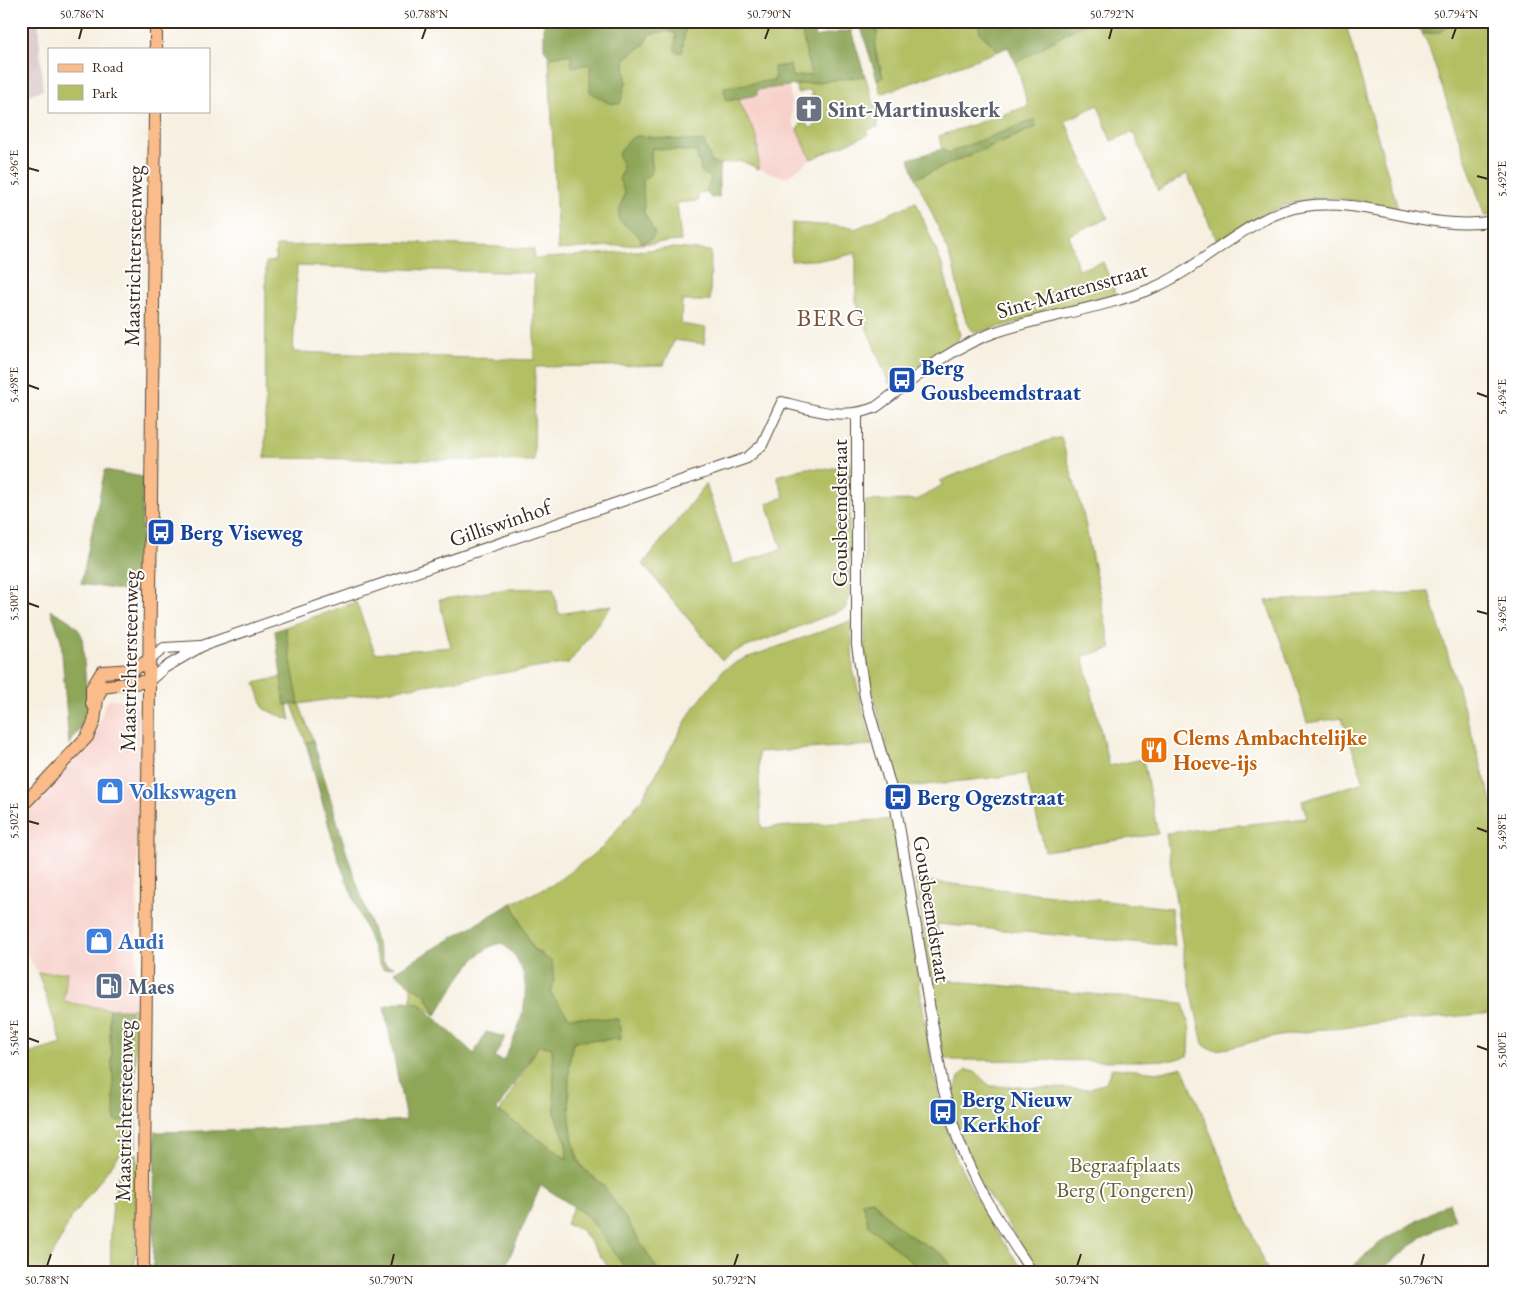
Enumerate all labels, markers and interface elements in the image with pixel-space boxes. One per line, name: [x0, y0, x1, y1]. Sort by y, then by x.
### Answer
text: 50.786°N: [60, 6, 105, 22]
text: 50.788°N: [404, 6, 449, 22]
text: 50.790°N: [747, 6, 792, 22]
text: 50.792°N: [1090, 6, 1135, 22]
text: 50.794°N: [1434, 6, 1479, 22]
legend: [48, 48, 210, 112]
text: Road: [92, 57, 124, 76]
text: Park: [92, 83, 119, 102]
church icon: Sint-Martinuskerk: [794, 94, 824, 124]
place label: Sint-Martinuskerk: [828, 95, 1001, 124]
text: 5.496°E: [6, 150, 22, 186]
text: 5.492°E: [1494, 161, 1510, 197]
street label: Maastrichtersteenweg: [117, 165, 149, 347]
street label: Sint-Martensstraat: [993, 255, 1151, 325]
district label: BERG: [797, 301, 865, 333]
place label: Berg Gousbeemdstraat: [921, 353, 1082, 407]
bus stop icon: Berg Gousbeemdstraat: [887, 365, 917, 395]
text: 5.498°E: [6, 367, 22, 403]
text: 5.494°E: [1494, 379, 1510, 415]
street label: Gousbeemdstraat: [825, 439, 854, 587]
street label: Gilliswinhof: [445, 491, 558, 554]
bus stop icon: Berg Viseweg: [146, 517, 176, 547]
place label: Berg Viseweg: [180, 518, 304, 547]
street label: Maastrichtersteenweg: [113, 570, 145, 752]
text: 5.500°E: [6, 585, 22, 621]
text: 5.496°E: [1494, 596, 1510, 632]
place label: Clems Ambachtelijke Hoeve-ijs: [1173, 723, 1367, 777]
restaurant icon: Clems Ambachtelijke Hoeve-ijs: [1139, 735, 1169, 765]
shop icon: Volkswagen: [95, 776, 125, 806]
place label: Volkswagen: [129, 777, 238, 806]
bus stop icon: Berg Ogezstraat: [883, 782, 913, 812]
place label: Berg Ogezstraat: [917, 783, 1065, 812]
text: 5.502°E: [6, 803, 22, 839]
text: 5.498°E: [1494, 814, 1510, 850]
street label: Gousbeemdstraat: [906, 834, 958, 984]
shop icon: Audi: [84, 926, 114, 956]
place label: Audi: [117, 927, 165, 956]
fuel station icon: Maes: [94, 971, 124, 1001]
place label: Maes: [128, 972, 175, 1001]
text: 5.504°E: [6, 1020, 22, 1056]
street label: Maastrichtersteenweg: [108, 1020, 140, 1202]
text: 5.500°E: [1494, 1032, 1510, 1068]
place label: Berg Nieuw Kerkhof: [962, 1085, 1072, 1139]
bus stop icon: Berg Nieuw Kerkhof: [928, 1097, 958, 1127]
park label: Begraafplaats Berg (Tongeren): [1056, 1150, 1194, 1204]
text: 50.788°N: [25, 1272, 70, 1288]
text: 50.790°N: [369, 1272, 414, 1288]
text: 50.792°N: [712, 1272, 757, 1288]
text: 50.794°N: [1055, 1272, 1100, 1288]
text: 50.796°N: [1399, 1272, 1444, 1288]

